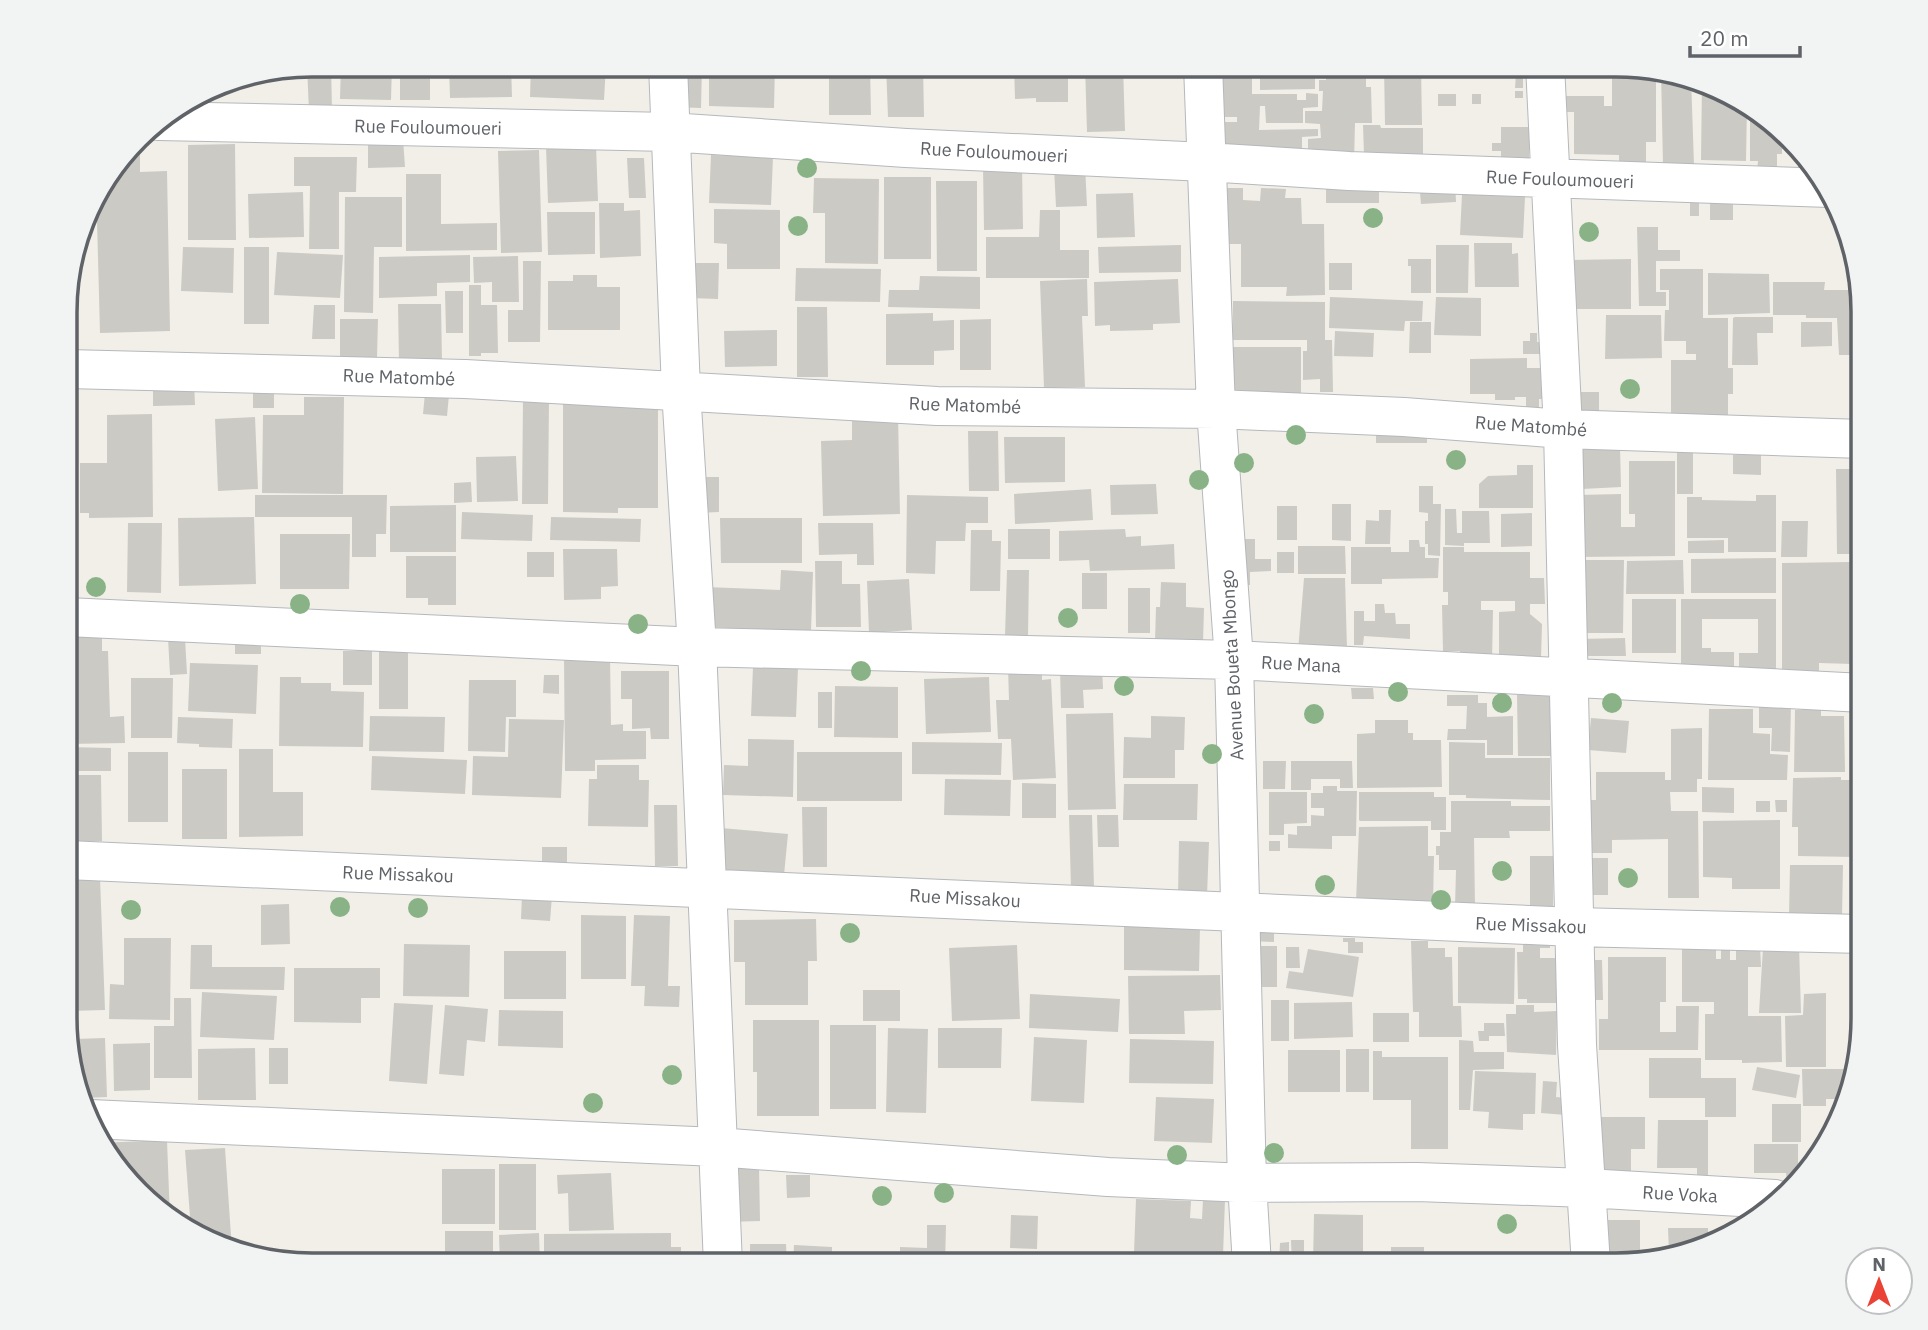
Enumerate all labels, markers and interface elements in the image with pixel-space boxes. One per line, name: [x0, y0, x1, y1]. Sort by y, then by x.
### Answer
scale bar: [1690, 14, 1800, 58]
text: 20 m: [1700, 24, 1749, 52]
street label: Rue Fouloumoueri: [354, 114, 502, 140]
street label: Rue Fouloumoueri: [919, 137, 1069, 167]
street label: Rue Fouloumoueri: [1486, 165, 1634, 193]
street label: Rue Matombé: [342, 364, 456, 390]
street label: Rue Matombé: [908, 392, 1022, 418]
street label: Rue Matombé: [1474, 411, 1588, 441]
street label: Avenue Boueta Mbongo: [1216, 569, 1248, 761]
street label: Rue Mana: [1260, 650, 1342, 678]
street label: Rue Missakou: [342, 861, 454, 887]
street label: Rue Missakou: [909, 884, 1021, 912]
street label: Rue Missakou: [1475, 912, 1587, 938]
street label: Rue Voka: [1642, 1181, 1719, 1207]
north arrow: [1844, 1246, 1914, 1316]
text: N: [1872, 1252, 1886, 1276]

